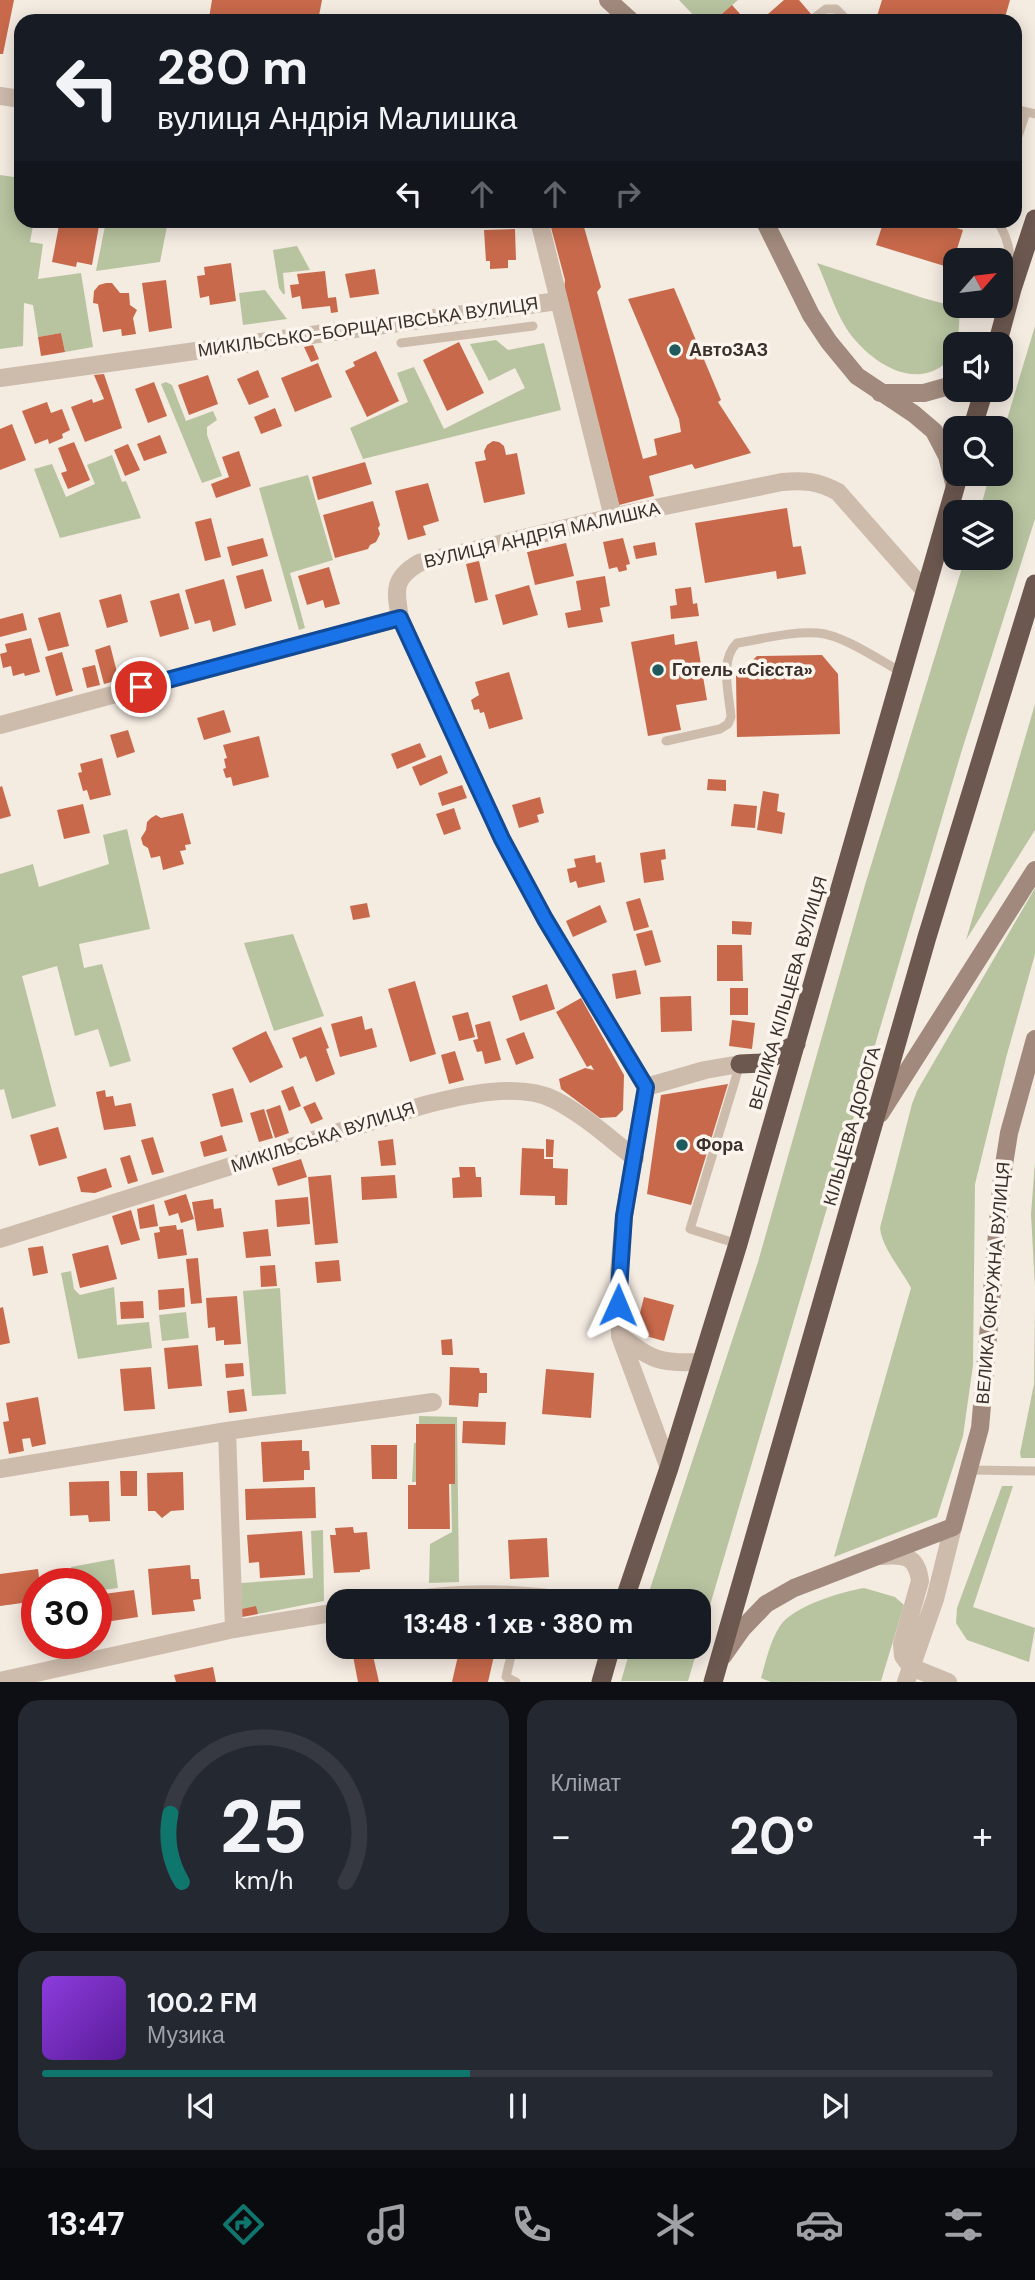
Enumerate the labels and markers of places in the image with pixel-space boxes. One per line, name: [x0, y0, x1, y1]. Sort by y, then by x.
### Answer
place label: АвтоЗАЗ: [689, 338, 768, 362]
marker: АвтоЗАЗ: [667, 342, 683, 358]
pin: [111, 657, 171, 717]
place label: Готель «Сієста»: [672, 658, 813, 682]
marker: Готель «Сієста»: [650, 662, 666, 678]
place label: Фора: [696, 1133, 744, 1157]
marker: Фора: [674, 1137, 690, 1153]

